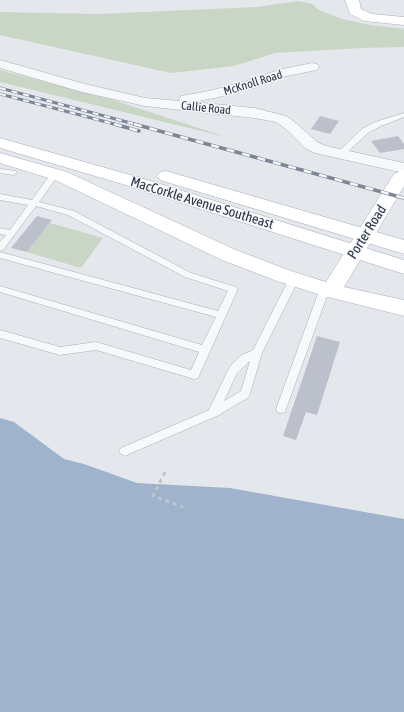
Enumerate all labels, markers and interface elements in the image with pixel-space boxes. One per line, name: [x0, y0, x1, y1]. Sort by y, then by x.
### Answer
street label: McKnoll Road: [222, 67, 284, 99]
street label: Callie Road: [180, 98, 232, 118]
street label: MacCorkle Avenue Southeast: [128, 173, 276, 233]
street label: Porter Road: [344, 202, 390, 262]

